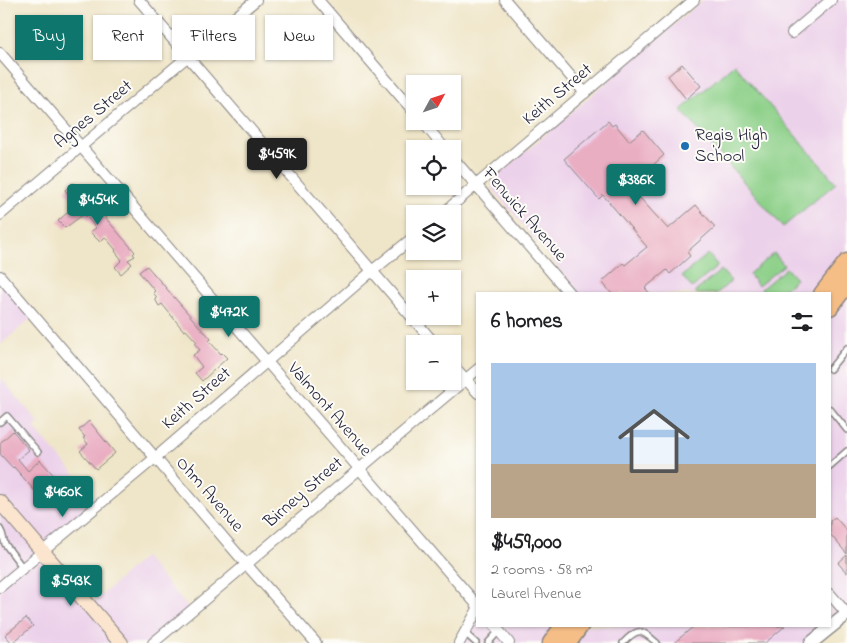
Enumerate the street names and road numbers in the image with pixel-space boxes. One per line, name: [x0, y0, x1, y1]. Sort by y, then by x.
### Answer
street label: Keith Street: [517, 58, 599, 132]
street label: Agnes Street: [49, 74, 139, 156]
street label: Fenwick Avenue: [475, 161, 573, 269]
street label: Valmont Avenue: [280, 356, 378, 464]
street label: Keith Street: [157, 361, 237, 437]
street label: Birney Street: [258, 451, 349, 536]
street label: Ohm Avenue: [169, 452, 250, 539]

